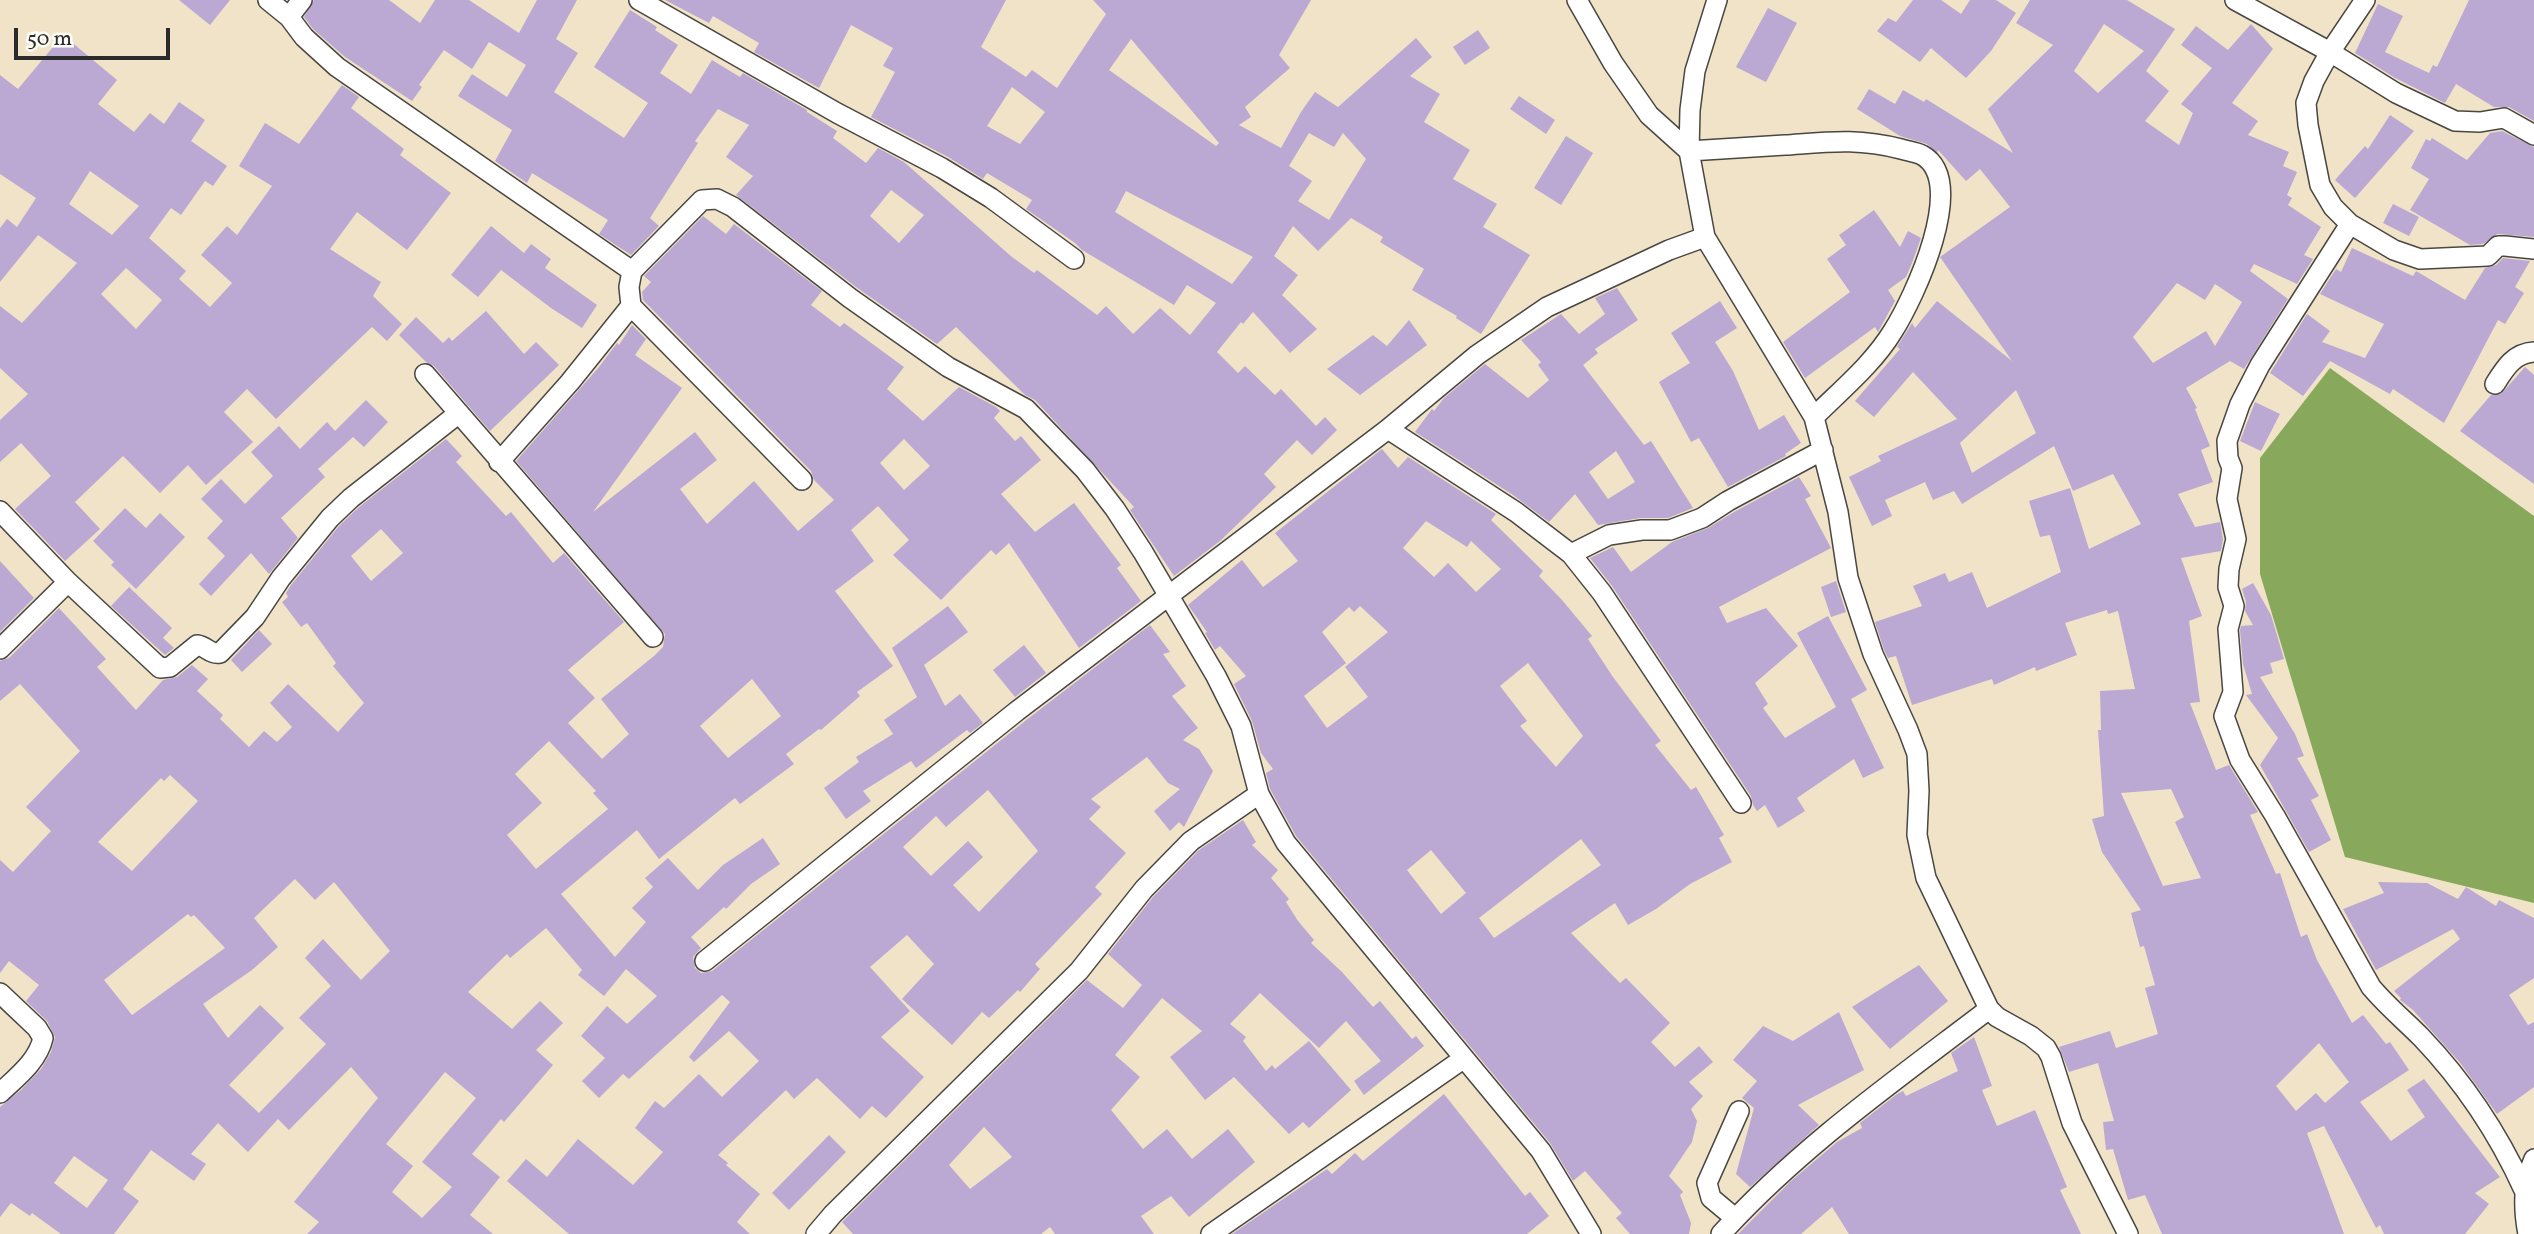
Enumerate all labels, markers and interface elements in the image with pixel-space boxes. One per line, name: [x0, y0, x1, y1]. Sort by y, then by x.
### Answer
scale bar: [18, 14, 173, 58]
text: 50 m: [27, 25, 72, 54]

